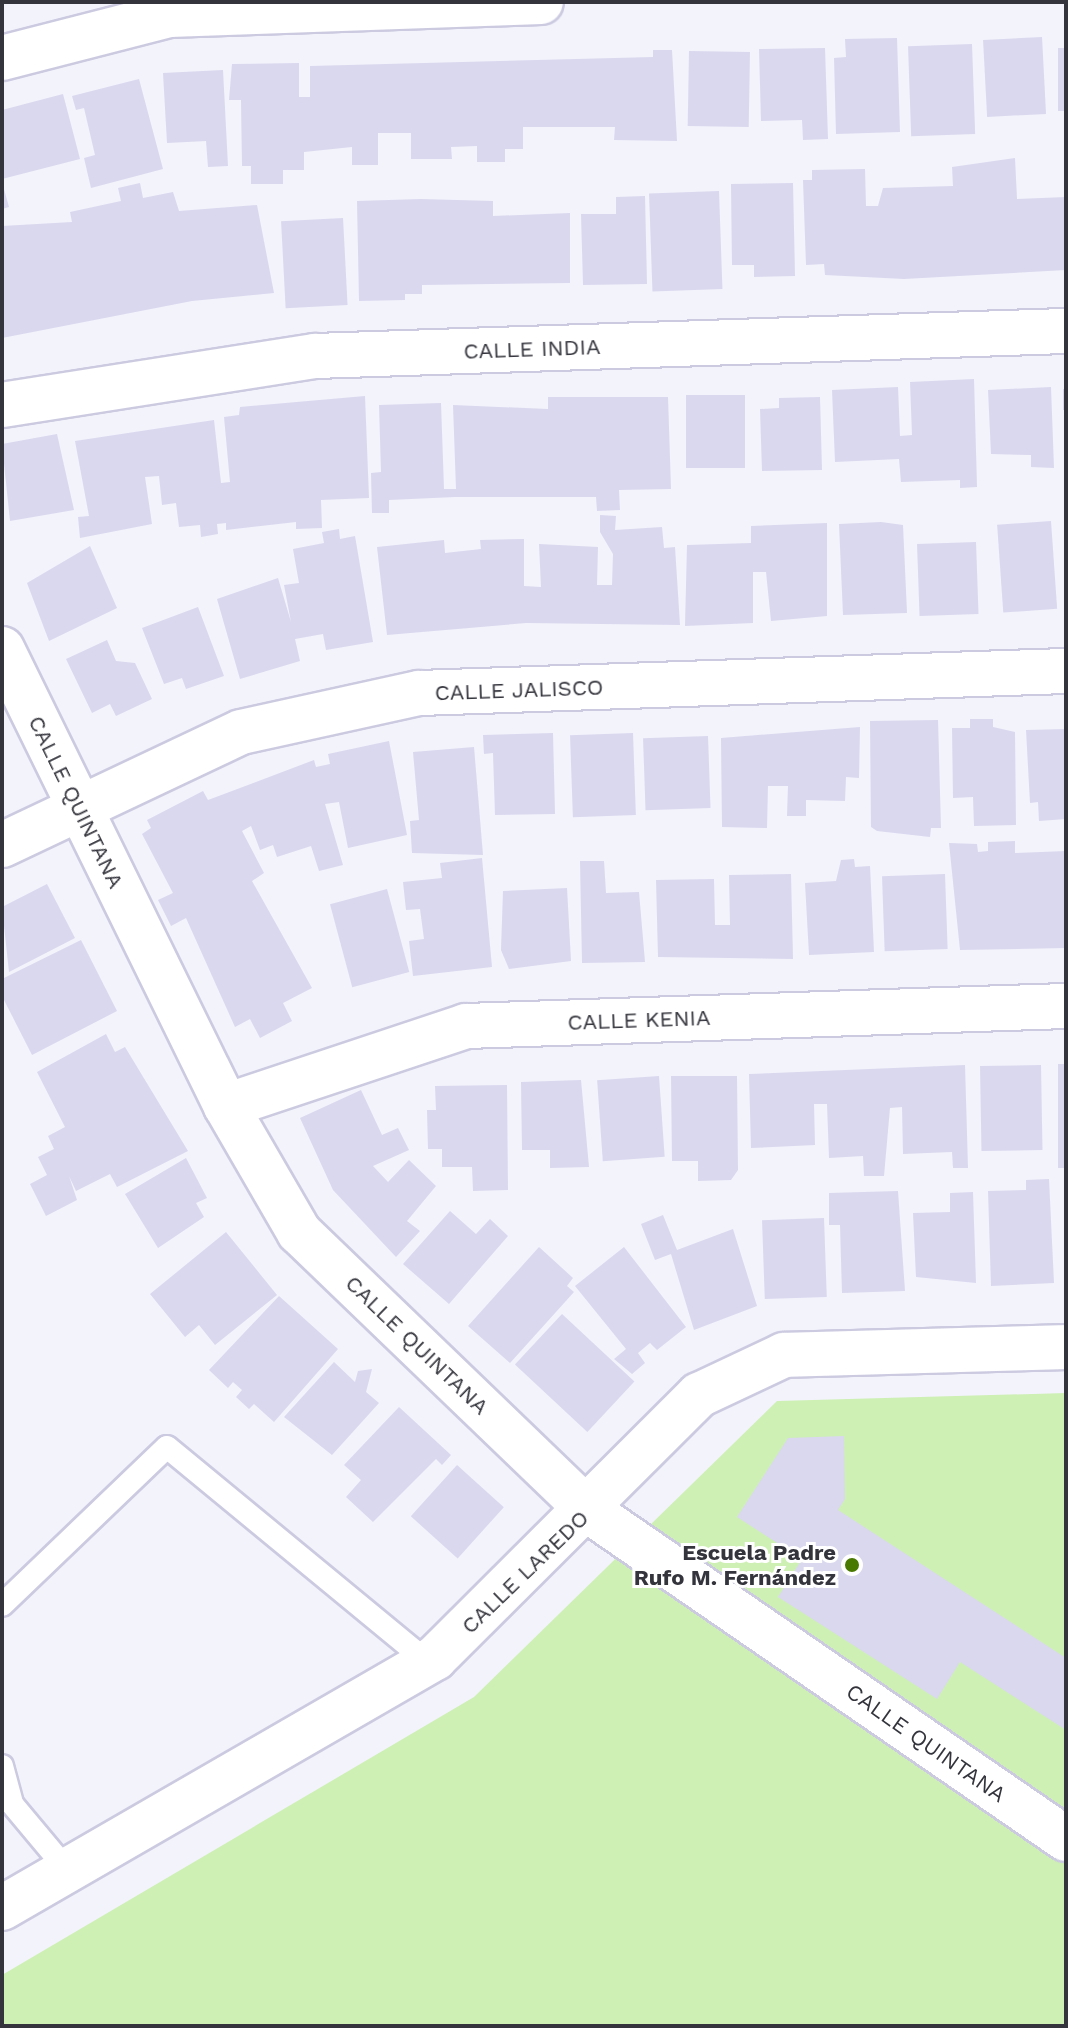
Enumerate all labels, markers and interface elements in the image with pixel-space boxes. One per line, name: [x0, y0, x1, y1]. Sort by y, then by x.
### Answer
street label: CALLE INDIA: [463, 333, 601, 365]
street label: CALLE JALISCO: [434, 674, 604, 706]
street label: CALLE QUINTANA: [23, 711, 129, 893]
street label: CALLE KENIA: [567, 1004, 711, 1036]
street label: CALLE QUINTANA: [340, 1270, 494, 1420]
street label: CALLE LAREDO: [456, 1505, 594, 1639]
place label: Escuela Padre Rufo M. Fernández: [634, 1539, 836, 1590]
marker: Escuela Padre Rufo M. Fernández: [843, 1556, 861, 1574]
street label: CALLE QUINTANA: [841, 1678, 1011, 1808]

